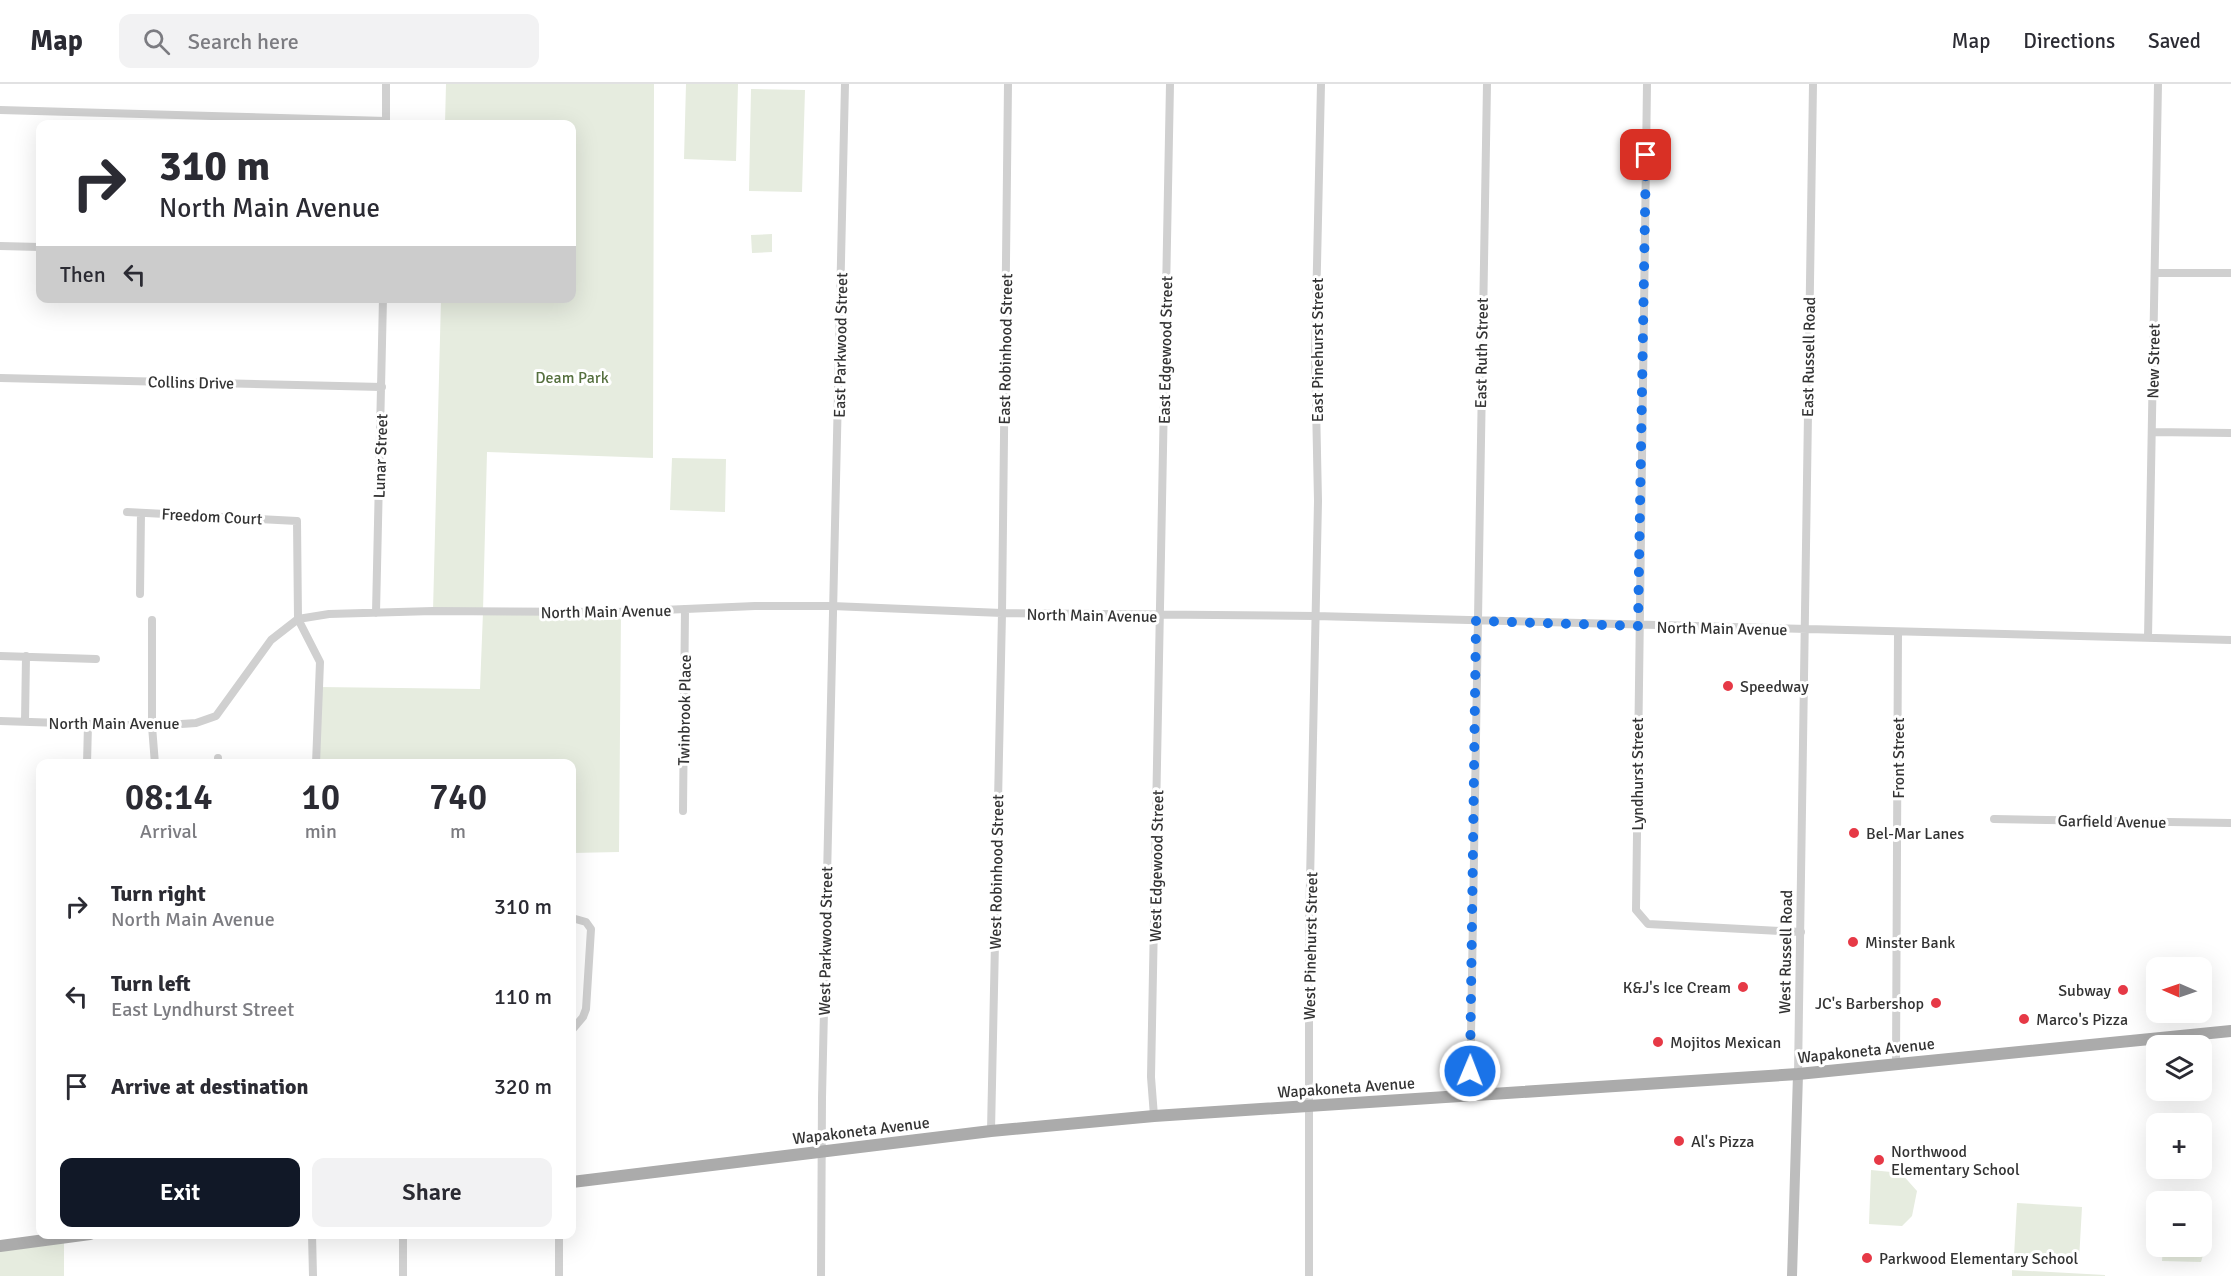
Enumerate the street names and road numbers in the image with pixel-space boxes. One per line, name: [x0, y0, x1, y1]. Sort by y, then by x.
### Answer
street label: East Parkwood Street: [830, 272, 852, 418]
street label: East Robinhood Street: [995, 273, 1017, 425]
street label: East Edgewood Street: [1155, 275, 1177, 424]
street label: East Pinehurst Street: [1308, 277, 1328, 422]
street label: East Ruth Street: [1471, 297, 1493, 409]
street label: East Russell Road: [1798, 297, 1820, 417]
street label: New Street: [2143, 323, 2165, 399]
street label: Collins Drive: [148, 372, 234, 394]
street label: Lunar Street: [370, 413, 392, 499]
street label: Freedom Court: [161, 504, 263, 530]
street label: North Main Avenue: [540, 601, 672, 623]
street label: North Main Avenue: [1026, 605, 1158, 627]
street label: North Main Avenue: [1656, 618, 1788, 640]
street label: Twinbrook Place: [674, 654, 696, 766]
street label: North Main Avenue: [49, 714, 179, 734]
street label: Lyndhurst Street: [1628, 717, 1648, 831]
street label: Front Street: [1889, 717, 1909, 799]
street label: West Edgewood Street: [1146, 789, 1168, 942]
street label: West Robinhood Street: [986, 794, 1008, 950]
street label: Garfield Avenue: [2057, 811, 2167, 833]
street label: West Parkwood Street: [815, 866, 837, 1016]
street label: West Pinehurst Street: [1300, 871, 1322, 1020]
street label: West Russell Road: [1775, 890, 1797, 1014]
street label: Wapakoneta Avenue: [1797, 1034, 1936, 1068]
street label: Wapakoneta Avenue: [1277, 1073, 1415, 1103]
street label: Wapakoneta Avenue: [792, 1113, 931, 1149]

